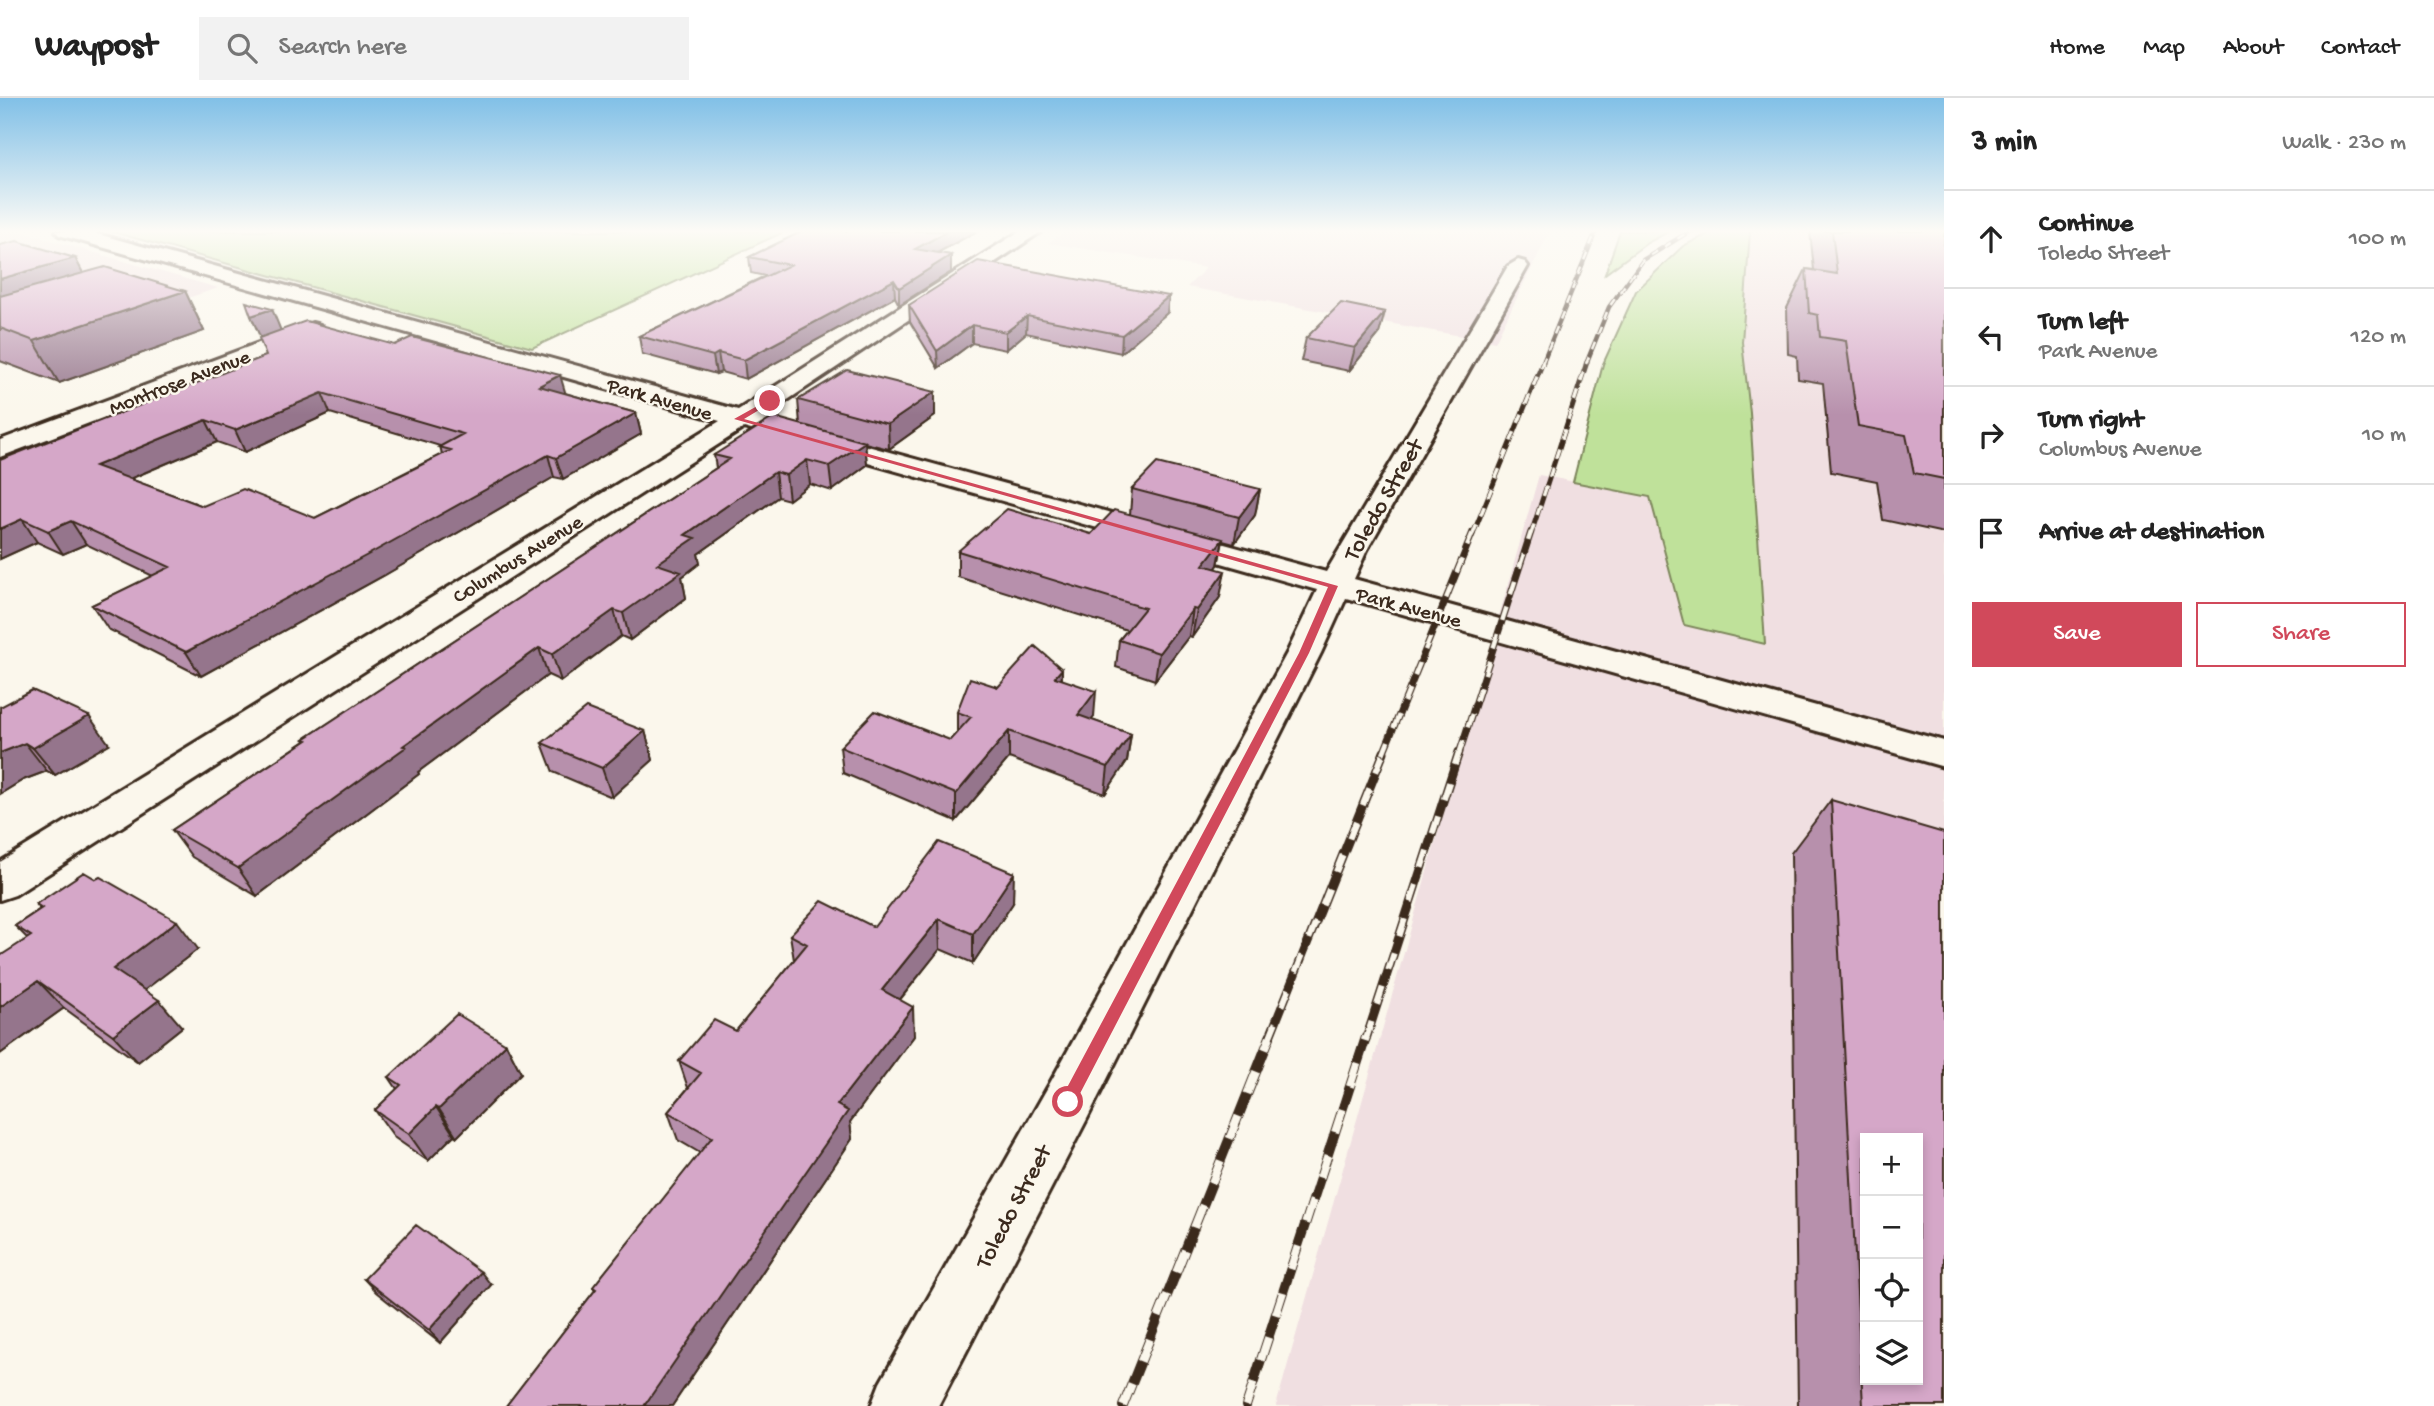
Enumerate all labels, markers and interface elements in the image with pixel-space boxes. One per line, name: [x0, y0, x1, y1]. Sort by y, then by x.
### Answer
search box: [199, 17, 689, 80]
text: Waypost: [35, 29, 157, 67]
icon: search: [223, 29, 261, 67]
text: Search here: [279, 33, 407, 64]
text: Home: [2049, 34, 2105, 63]
text: Map: [2143, 34, 2185, 63]
text: About: [2223, 34, 2283, 63]
text: Contact: [2321, 34, 2399, 63]
text: 3 min: [1972, 126, 2037, 161]
text: Walk · 230 m: [2282, 130, 2406, 157]
text: Continue: [2039, 210, 2133, 241]
icon: ahead: [1972, 220, 2010, 258]
text: 100 m: [2349, 226, 2406, 253]
text: Toledo Street: [2039, 241, 2169, 268]
text: Turn left: [2039, 308, 2127, 339]
icon: left: [1972, 318, 2010, 356]
text: 120 m: [2351, 324, 2406, 351]
text: Park Avenue: [2039, 339, 2157, 366]
street label: Montrose Avenue: [106, 345, 255, 423]
street label: Park Avenue: [603, 374, 716, 429]
route end: [754, 385, 785, 416]
text: Turn right: [2039, 406, 2143, 437]
icon: right: [1972, 416, 2010, 454]
text: 10 m: [2362, 422, 2406, 449]
street label: Toledo Street: [1338, 433, 1433, 568]
text: Columbus Avenue: [2039, 437, 2202, 464]
street label: Columbus Avenue: [449, 510, 589, 611]
icon: arrive: [1972, 514, 2010, 552]
text: Arrive at destination: [2039, 518, 2264, 549]
street label: Park Avenue: [1352, 583, 1465, 636]
button: Save: [1972, 602, 2182, 667]
button: Share: [2196, 602, 2406, 667]
route start: [1052, 1086, 1083, 1117]
map controls: [1860, 1133, 1923, 1385]
button: +: [1860, 1133, 1923, 1196]
street label: Toledo Street: [970, 1139, 1061, 1276]
button: −: [1860, 1196, 1923, 1259]
button: locate: [1860, 1259, 1923, 1322]
button: layers: [1860, 1322, 1923, 1385]

